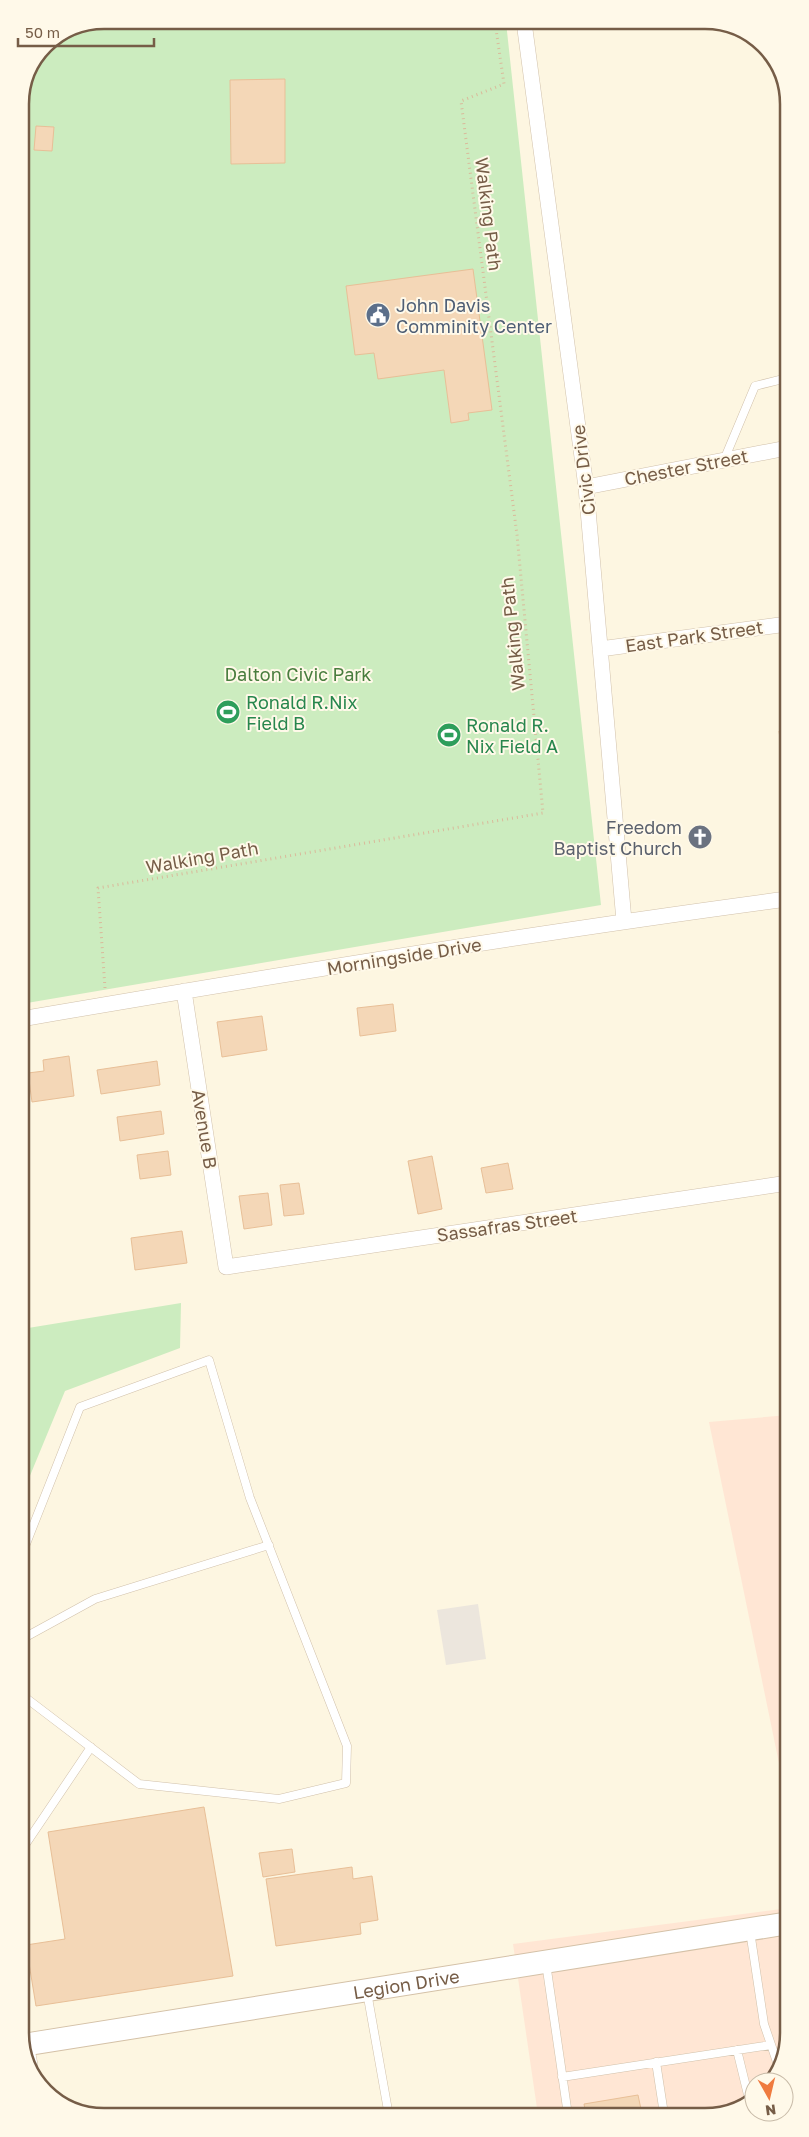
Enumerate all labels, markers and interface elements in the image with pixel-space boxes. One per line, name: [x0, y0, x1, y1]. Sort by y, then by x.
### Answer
scale bar: [18, 15, 154, 47]
text: 50 m: [25, 23, 60, 41]
street label: Walking Path: [471, 156, 507, 272]
place label: John Davis Comminity Center: [396, 294, 552, 337]
public building icon: John Davis Comminity Center: [365, 302, 391, 328]
street label: Civic Drive: [567, 424, 599, 516]
street label: Chester Street: [622, 444, 750, 490]
street label: Walking Path: [495, 576, 529, 692]
street label: East Park Street: [624, 615, 764, 657]
park label: Dalton Civic Park: [225, 663, 372, 685]
place label: Ronald R.Nix Field B: [246, 691, 357, 734]
sports icon: Ronald R.Nix Field B: [215, 699, 241, 725]
place label: Ronald R. Nix Field A: [466, 714, 558, 757]
sports icon: Ronald R. Nix Field A: [436, 722, 462, 748]
place label: Freedom Baptist Church: [554, 816, 682, 859]
church icon: Freedom Baptist Church: [687, 824, 713, 850]
street label: Walking Path: [144, 836, 260, 878]
street label: Morningside Drive: [325, 933, 483, 979]
street label: Avenue B: [188, 1088, 222, 1170]
street label: Sassafras Street: [435, 1204, 579, 1246]
street label: Legion Drive: [351, 1965, 461, 2003]
north arrow: [744, 2072, 794, 2122]
text: N: [764, 2101, 777, 2120]

